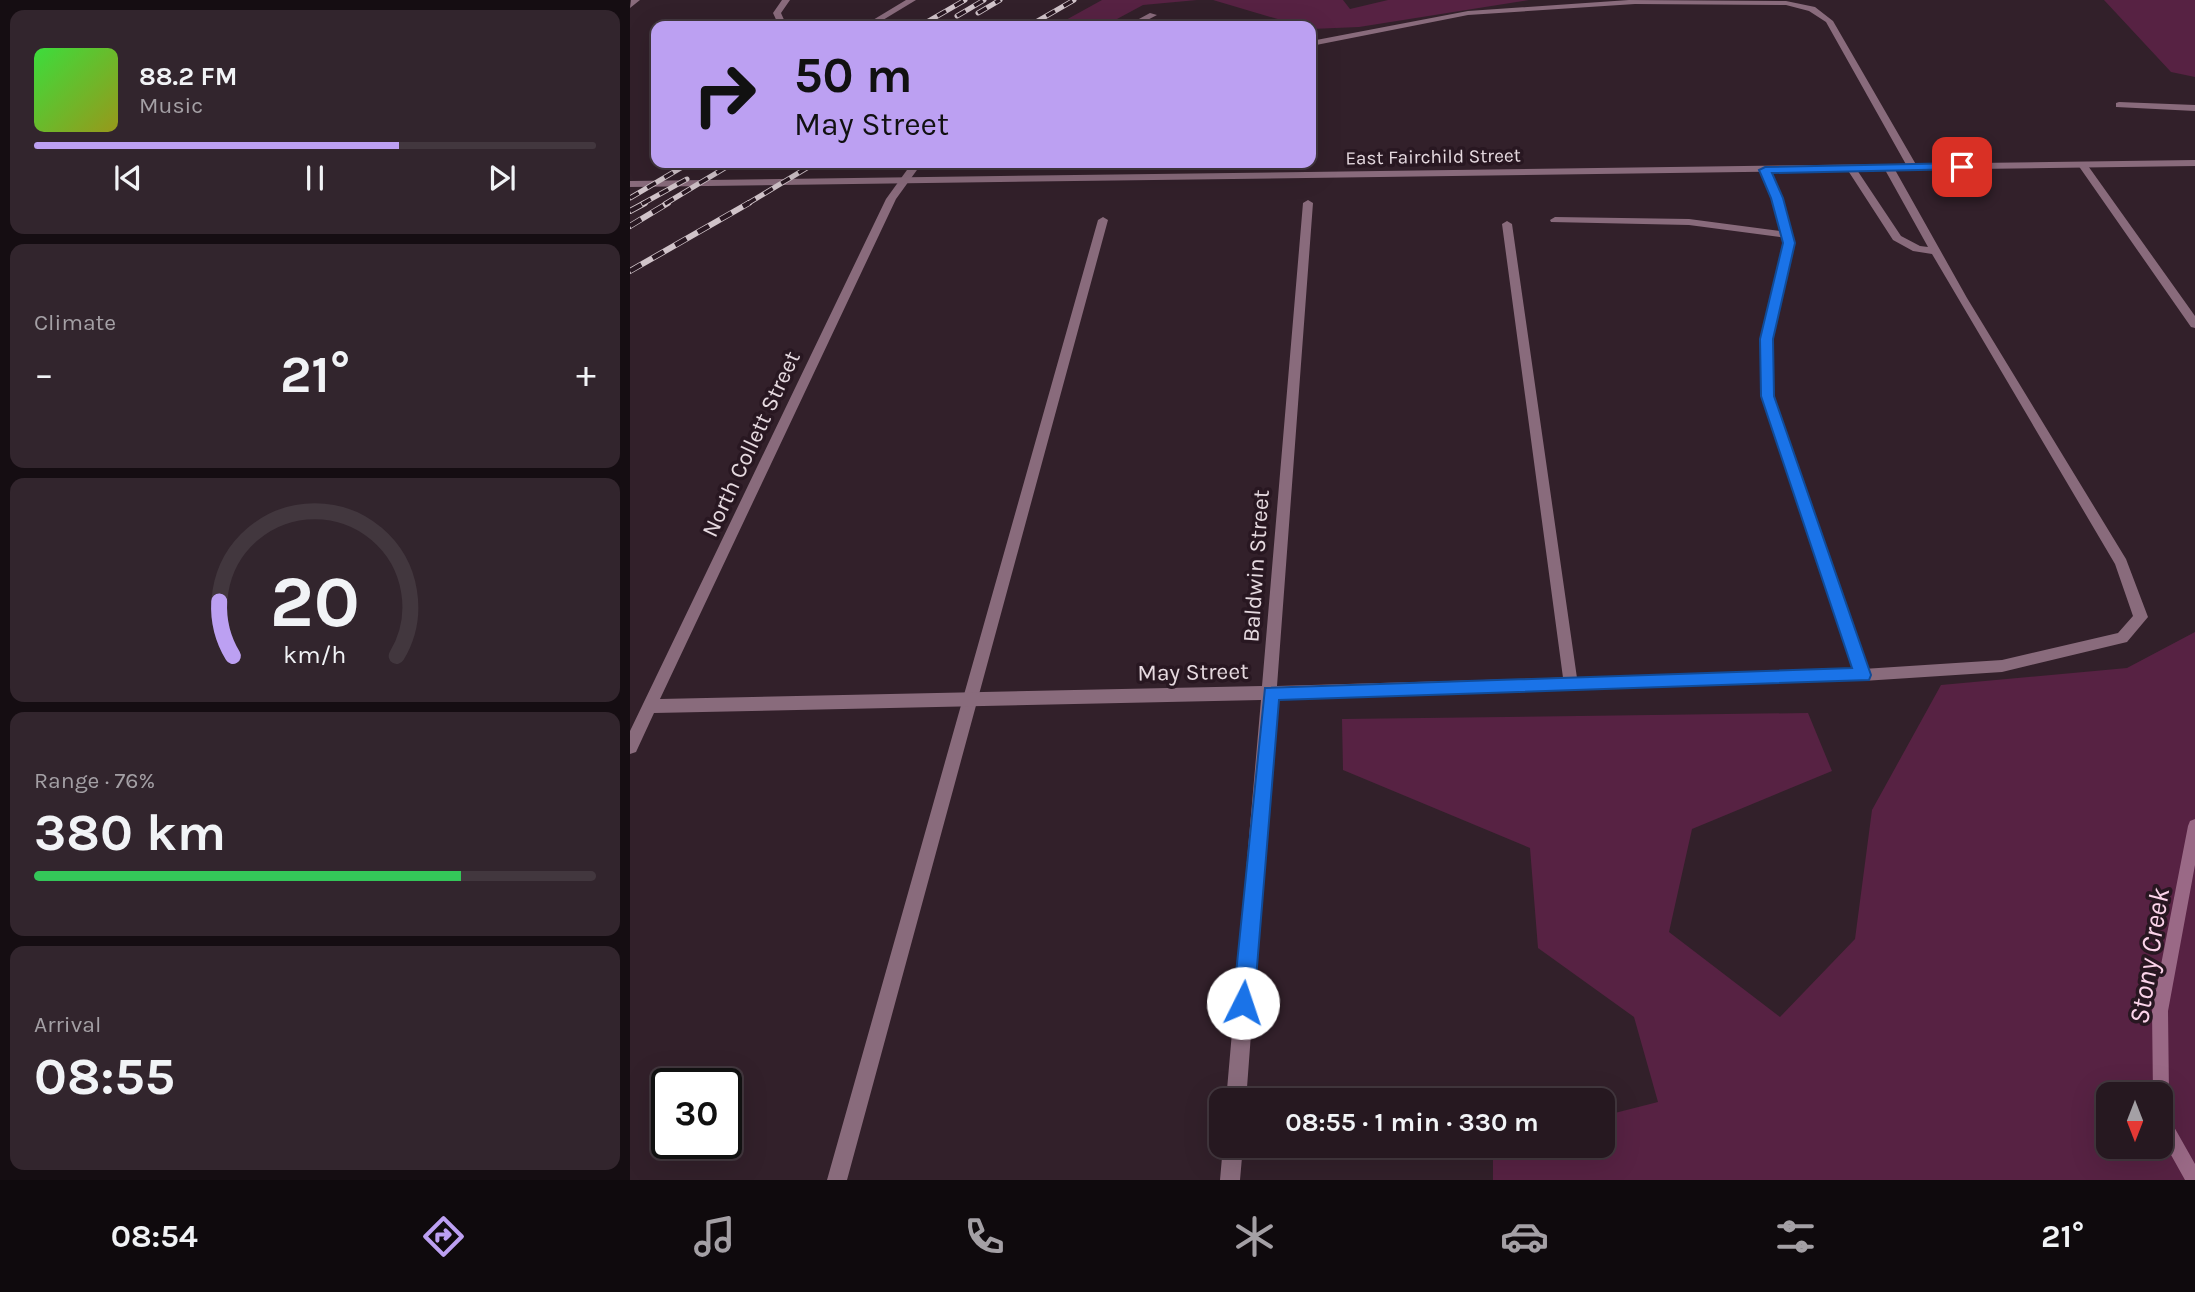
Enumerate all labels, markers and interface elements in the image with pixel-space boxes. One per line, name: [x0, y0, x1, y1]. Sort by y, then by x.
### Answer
text: 50 m: [794, 47, 912, 104]
icon: right: [679, 49, 770, 140]
text: 88.2 FM: [139, 61, 237, 92]
text: Music: [139, 92, 203, 119]
text: May Street: [794, 106, 949, 143]
pin: [1932, 137, 1992, 197]
street label: East Fairchild Street: [1345, 144, 1521, 170]
icon: arrive: [1943, 148, 1981, 186]
icon: previous: [109, 159, 147, 197]
icon: pause: [296, 159, 334, 197]
icon: next: [483, 159, 521, 197]
text: Climate: [34, 309, 116, 336]
text: 21°: [280, 344, 350, 405]
street label: North Collett Street: [696, 347, 806, 541]
text: −: [34, 352, 54, 397]
text: +: [576, 352, 596, 397]
street label: Baldwin Street: [1237, 488, 1275, 643]
text: 20: [270, 559, 360, 644]
text: km/h: [283, 640, 347, 669]
street label: May Street: [1137, 658, 1249, 686]
text: Range · 76%: [34, 767, 155, 794]
text: 380 km: [34, 802, 226, 863]
water label: Stony Creek: [2122, 885, 2176, 1026]
position arrow: [1206, 966, 1280, 1040]
text: Arrival: [34, 1011, 101, 1038]
text: 08:55: [34, 1046, 175, 1107]
speed limit sign: 30: [651, 1068, 742, 1159]
north arrow: [2096, 1082, 2174, 1158]
map controls: [2096, 1082, 2173, 1159]
text: 08:55 · 1 min · 330 m: [1285, 1107, 1539, 1138]
icon: directions: [419, 1212, 468, 1261]
icon: music: [690, 1212, 739, 1261]
icon: phone: [960, 1212, 1009, 1261]
icon: climate: [1230, 1212, 1279, 1261]
icon: car: [1500, 1212, 1549, 1261]
icon: filters: [1771, 1212, 1820, 1261]
text: 08:54: [111, 1218, 198, 1255]
text: 21°: [2041, 1218, 2084, 1255]

